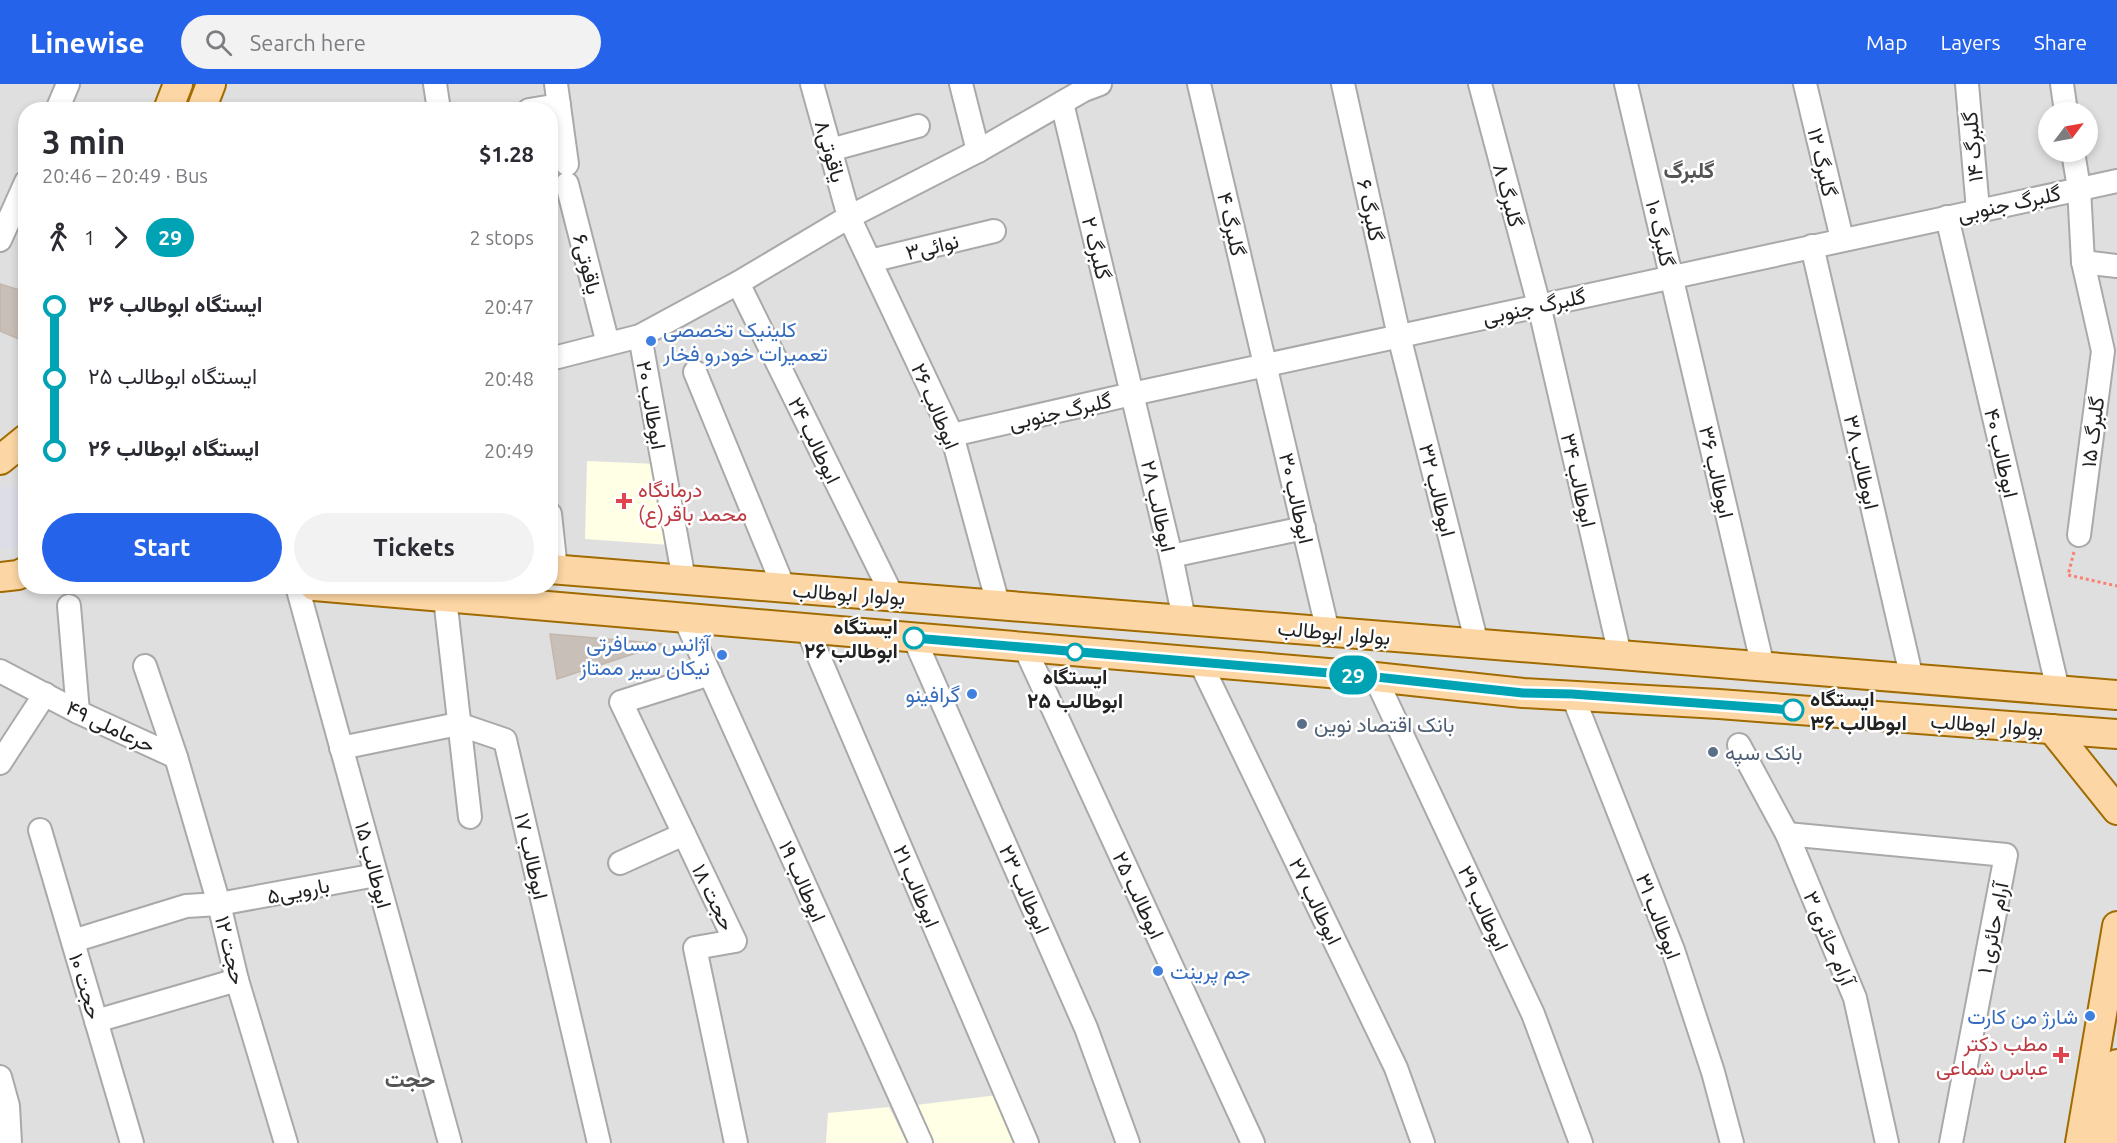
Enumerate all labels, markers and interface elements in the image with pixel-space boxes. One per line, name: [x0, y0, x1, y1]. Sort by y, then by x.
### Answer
search box: [181, 15, 601, 69]
icon: search: [202, 26, 235, 59]
text: Linewise: [30, 27, 145, 58]
text: Search here: [250, 30, 366, 55]
text: Map: [1866, 30, 1907, 54]
text: Layers: [1940, 30, 2001, 54]
text: Share: [2034, 30, 2087, 54]
north arrow: [2038, 102, 2098, 162]
map controls: [2038, 102, 2098, 162]
street label: گلبرگ ۱۴: [1957, 111, 1989, 183]
street label: یاقوتی۸: [809, 117, 851, 185]
text: 3 min: [42, 123, 125, 160]
street label: گلبرگ ۱۲: [1802, 125, 1843, 199]
text: $1.28: [479, 141, 534, 166]
district label: گلبرگ: [1664, 157, 1715, 184]
street label: گلبرگ ۸: [1487, 160, 1529, 230]
text: 20:46 – 20:49 · Bus: [42, 164, 208, 187]
street label: گلبرگ ۶: [1351, 177, 1389, 244]
street label: گلبرگ جنوبی: [1955, 180, 2063, 228]
street label: گلبرگ ۴: [1211, 190, 1251, 259]
street label: گلبرگ ۱۰: [1640, 197, 1680, 269]
street label: گلبرگ ۲: [1076, 214, 1116, 282]
icon: walk: [42, 221, 75, 254]
icon: forward: [104, 221, 137, 254]
text: 29: [158, 225, 182, 249]
text: 1: [84, 226, 95, 249]
text: 2 stops: [470, 226, 534, 249]
street label: نوائی۳: [903, 228, 962, 266]
street label: یاقوتی۶: [567, 231, 607, 297]
street label: گلبرگ جنوبی: [1480, 283, 1588, 331]
text: ایستگاه ابوطالب ۳۶: [88, 291, 262, 316]
text: 20:47: [484, 295, 534, 318]
place label: کلینیک تخصصی تعمیرات خودرو فخار: [662, 317, 828, 367]
marker: کلینیک تخصصی تعمیرات خودرو فخار: [644, 334, 658, 348]
street label: ابوطالب ۲۰: [630, 359, 672, 452]
street label: ابوطالب ۲۶: [905, 359, 965, 453]
text: ایستگاه ابوطالب ۲۵: [88, 363, 257, 388]
text: 20:48: [484, 367, 534, 390]
street label: گلبرگ جنوبی: [1006, 388, 1114, 436]
street label: ابوطالب ۲۴: [782, 393, 846, 488]
street label: گلبرگ ۱۵: [2076, 395, 2110, 469]
street label: ابوطالب ۴۰: [1978, 406, 2024, 500]
street label: ابوطالب ۳۸: [1838, 412, 1885, 512]
street label: ابوطالب ۳۶: [1693, 423, 1739, 521]
street label: ابوطالب ۳۴: [1555, 431, 1601, 530]
text: ایستگاه ابوطالب ۲۶: [88, 435, 259, 460]
text: 20:49: [484, 439, 534, 462]
street label: ابوطالب ۳۲: [1413, 441, 1461, 539]
street label: ابوطالب ۳۰: [1273, 450, 1319, 546]
street label: ابوطالب ۲۸: [1135, 458, 1181, 555]
place label: درمانگاه محمد باقر(ع): [638, 477, 747, 528]
marker: درمانگاه محمد باقر(ع): [615, 492, 633, 510]
button: Start: [42, 513, 282, 582]
button: Tickets: [294, 513, 534, 582]
street label: بولوار ابوطالب: [792, 577, 906, 611]
place label: ایستگاه ابوطالب ۲۶: [804, 614, 898, 664]
street label: بولوار ابوطالب: [1277, 615, 1391, 651]
marker: ایستگاه ابوطالب ۲۶: [903, 627, 925, 649]
place label: آژانس مسافرتی نیکان سیر ممتاز: [578, 631, 712, 681]
marker: ایستگاه ابوطالب ۲۵: [1066, 643, 1084, 661]
marker: آژانس مسافرتی نیکان سیر ممتاز: [715, 648, 729, 662]
line badge: 29: [1326, 656, 1380, 694]
text: 29: [1341, 663, 1365, 687]
place label: ایستگاه ابوطالب ۲۵: [1027, 664, 1123, 714]
place label: گرافینو: [906, 682, 960, 708]
place label: ایستگاه ابوطالب ۳۶: [1810, 686, 1907, 736]
marker: گرافینو: [965, 687, 979, 701]
street label: حرعاملی ۴۹: [62, 695, 159, 759]
marker: ایستگاه ابوطالب ۳۶: [1782, 699, 1804, 721]
street label: بولوار ابوطالب: [1930, 708, 2044, 742]
place label: بانک اقتصاد نوین: [1314, 712, 1454, 738]
marker: بانک اقتصاد نوین: [1295, 717, 1309, 731]
place label: بانک سپه: [1725, 740, 1802, 767]
marker: بانک سپه: [1706, 745, 1720, 759]
street label: ابوطالب ۱۷: [508, 810, 554, 902]
street label: ابوطالب ۱۵: [349, 819, 397, 911]
street label: ابوطالب ۱۹: [773, 837, 831, 926]
street label: ابوطالب ۲۱: [887, 841, 945, 932]
street label: ابوطالب ۲۳: [993, 841, 1055, 938]
street label: ابوطالب ۲۵: [1107, 848, 1170, 943]
street label: ابوطالب ۲۷: [1283, 854, 1347, 949]
street label: حجت ۱۸: [687, 860, 740, 935]
street label: ابوطالب ۲۹: [1452, 862, 1514, 955]
street label: ابوطالب ۳۱: [1630, 870, 1686, 963]
street label: بارویی۵: [265, 872, 332, 910]
street label: آرام حائری ۱: [1971, 878, 2016, 976]
street label: آرام حائری ۳: [1797, 887, 1861, 992]
street label: حجت ۱۲: [210, 913, 251, 987]
street label: حجت ۱۰: [64, 950, 107, 1022]
place label: جم پرینت: [1170, 959, 1251, 986]
marker: جم پرینت: [1151, 964, 1165, 978]
place label: شارژ من کارت: [1967, 1004, 2078, 1030]
marker: شارژ من کارت: [2083, 1009, 2097, 1023]
place label: مطب دکتر عباس شماعی: [1936, 1031, 2048, 1080]
marker: مطب دکتر عباس شماعی: [2052, 1046, 2070, 1064]
district label: حجت: [385, 1066, 435, 1093]

